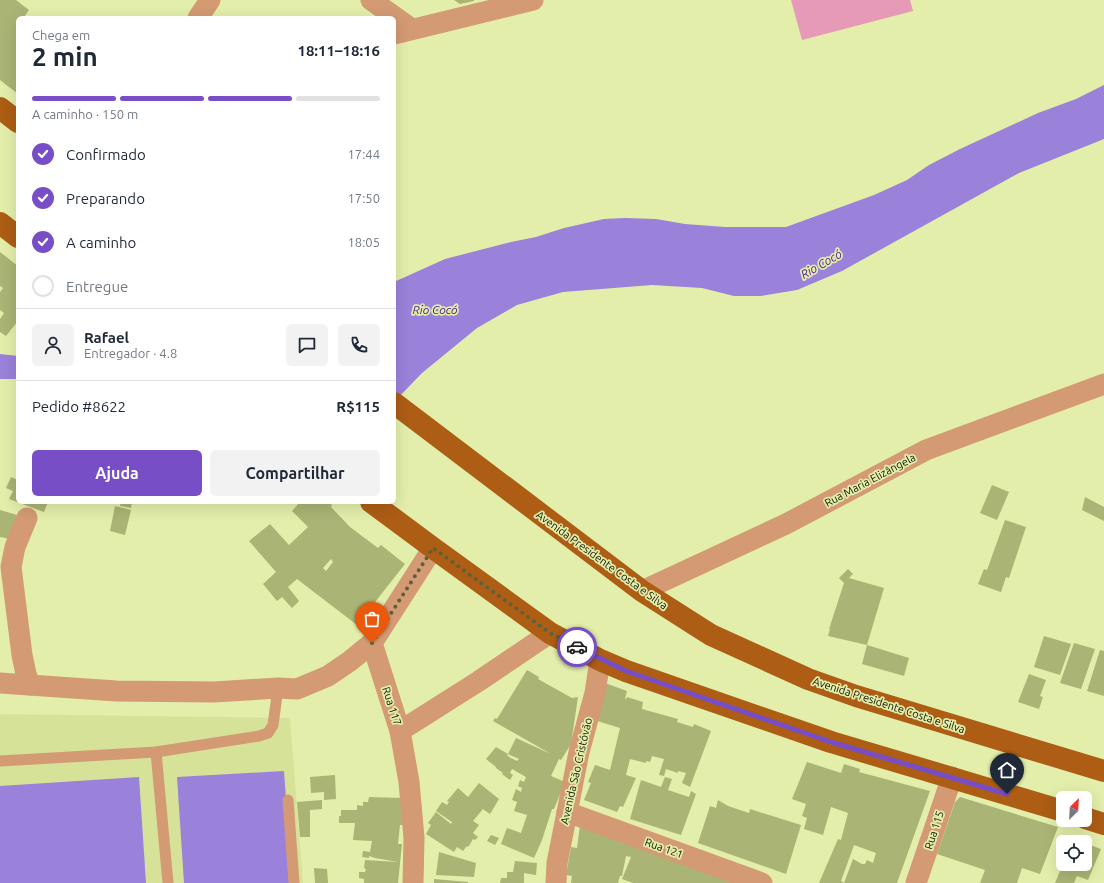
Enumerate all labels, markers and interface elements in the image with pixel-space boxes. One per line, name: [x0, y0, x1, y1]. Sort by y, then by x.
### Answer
text: Chega em: [32, 28, 90, 42]
text: 2 min: [32, 42, 98, 71]
text: 18:11–18:16: [297, 42, 380, 59]
text: A caminho · 150 m: [32, 107, 138, 121]
icon: check: [32, 143, 54, 165]
text: Confirmado: [66, 146, 146, 163]
text: 17:44: [347, 147, 380, 161]
icon: check: [32, 187, 54, 209]
text: Preparando: [66, 190, 145, 207]
text: 17:50: [347, 191, 380, 205]
icon: check: [32, 231, 54, 253]
text: A caminho: [66, 234, 136, 251]
text: 18:05: [347, 235, 380, 249]
water label: Rio Cocó: [798, 247, 844, 281]
text: Entregue: [66, 278, 128, 295]
water label: Rio Cocó: [412, 303, 458, 316]
button: person: [32, 324, 74, 366]
button: chat: [286, 324, 328, 366]
button: phone: [338, 324, 380, 366]
text: Rafael: [84, 329, 129, 346]
text: Entregador · 4.8: [84, 346, 177, 360]
text: Pedido #8622: [32, 398, 126, 415]
text: R$115: [336, 398, 380, 415]
button: Ajuda: [32, 450, 202, 496]
button: Compartilhar: [210, 450, 380, 496]
street label: Rua Maria Elizângela: [823, 451, 917, 509]
street label: Avenida Presidente Costa e Silva: [534, 508, 670, 612]
pin: [355, 602, 389, 643]
icon: bag: [361, 608, 383, 630]
courier: [557, 627, 597, 667]
icon: car: [566, 636, 588, 658]
street label: Avenida Presidente Costa e Silva: [811, 675, 967, 735]
street label: Rua 117: [380, 685, 404, 727]
street label: Avenida São Cristóvão: [558, 717, 594, 825]
pin: [990, 753, 1024, 794]
icon: home: [996, 759, 1018, 781]
north arrow: [1056, 791, 1092, 827]
map controls: [1056, 791, 1092, 871]
street label: Rua 115: [922, 809, 946, 851]
button: locate: [1056, 835, 1092, 871]
street label: Rua 121: [643, 836, 685, 860]

